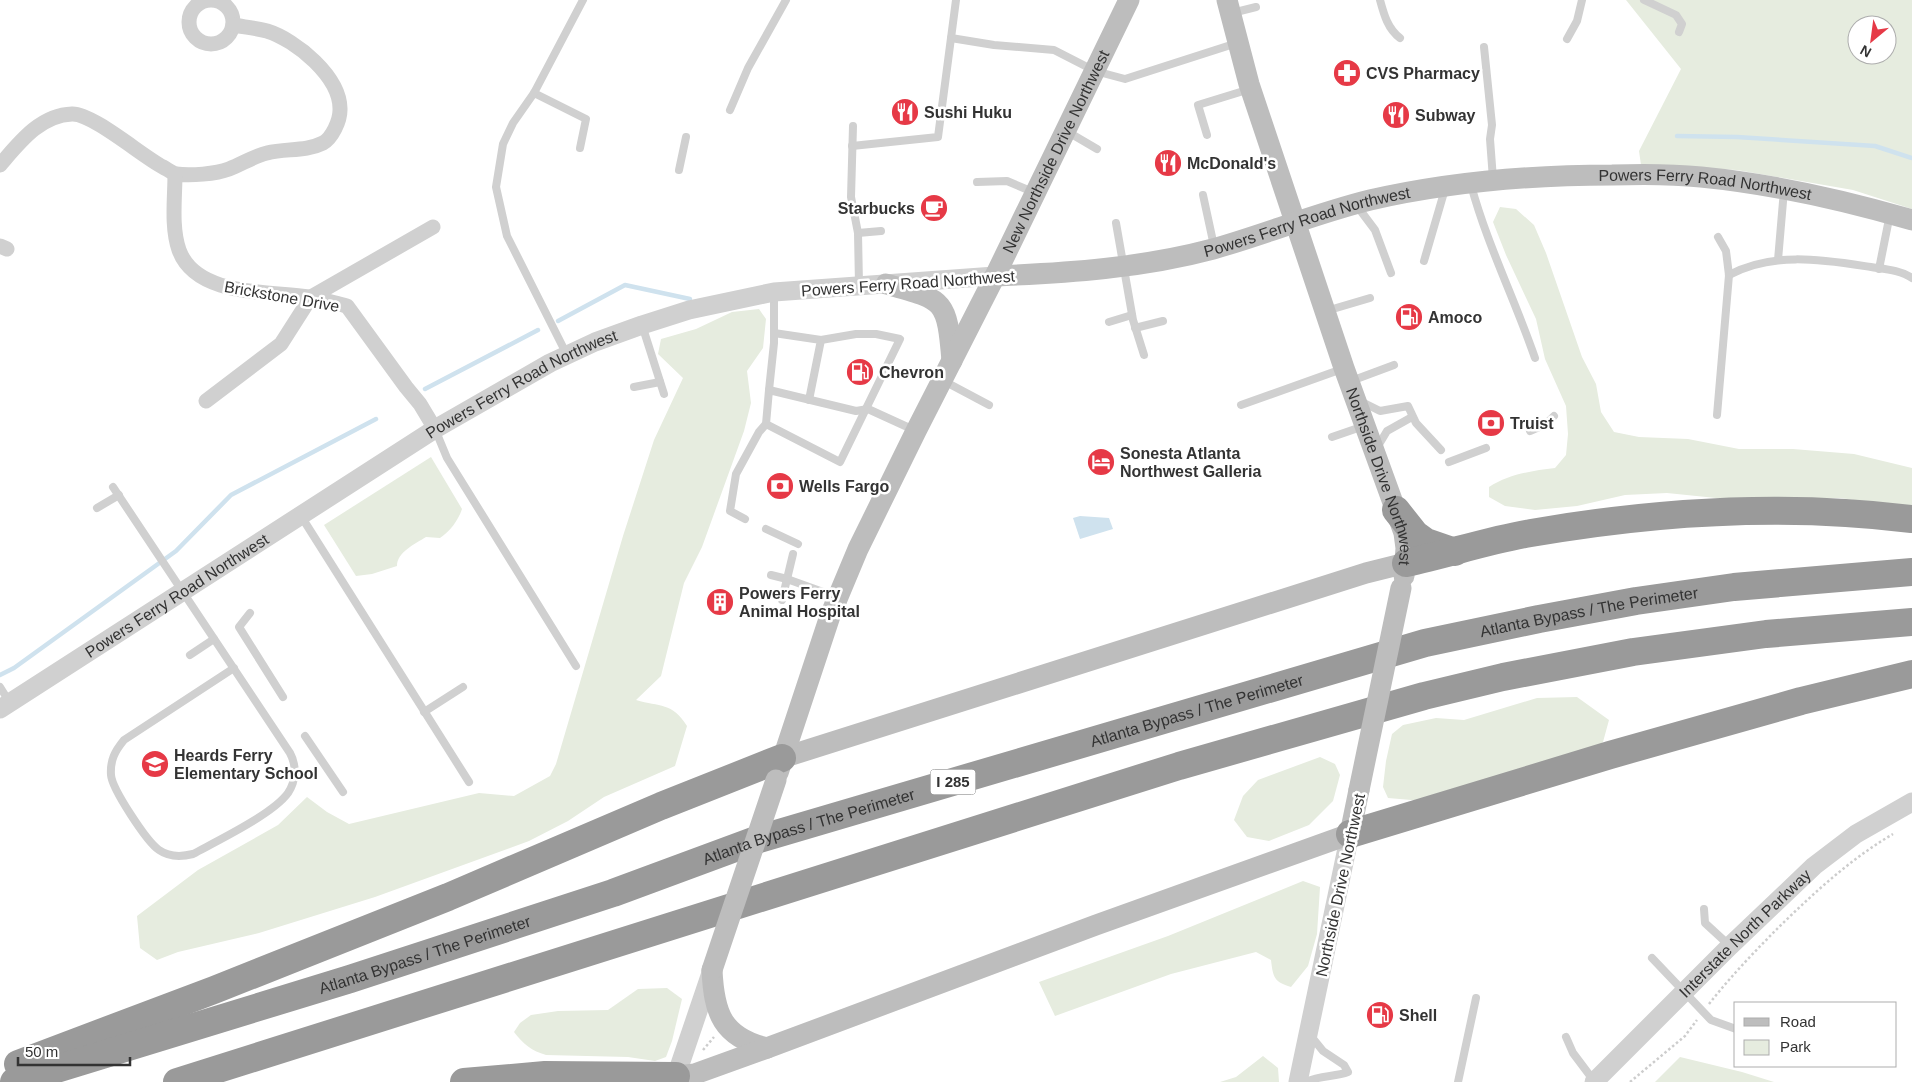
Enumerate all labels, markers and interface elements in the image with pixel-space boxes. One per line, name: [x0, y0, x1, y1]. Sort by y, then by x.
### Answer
north arrow: [1847, 15, 1897, 65]
text: N: [1857, 42, 1874, 61]
street label: New Northside Drive Northwest: [1000, 47, 1113, 256]
pharmacy icon: CVS Pharmacy: [1332, 58, 1362, 88]
place label: CVS Pharmacy: [1366, 65, 1480, 82]
restaurant icon: Sushi Huku: [890, 97, 920, 127]
restaurant icon: Subway: [1381, 100, 1411, 130]
place label: Sushi Huku: [924, 104, 1012, 121]
place label: Subway: [1415, 107, 1476, 124]
restaurant icon: McDonald's: [1153, 148, 1183, 178]
place label: McDonald's: [1187, 155, 1276, 172]
street label: Powers Ferry Road Northwest: [1598, 166, 1814, 203]
street label: Powers Ferry Road Northwest: [1202, 184, 1412, 260]
cafe icon: Starbucks: [919, 193, 949, 223]
place label: Starbucks: [838, 200, 915, 217]
street label: Powers Ferry Road Northwest: [801, 268, 1016, 299]
street label: Brickstone Drive: [223, 278, 341, 315]
fuel station icon: Amoco: [1394, 302, 1424, 332]
place label: Amoco: [1428, 309, 1482, 326]
street label: Powers Ferry Road Northwest: [423, 327, 620, 442]
fuel station icon: Chevron: [845, 357, 875, 387]
place label: Chevron: [879, 364, 944, 381]
street label: Northside Drive Northwest: [1343, 385, 1414, 567]
bank icon: Truist: [1476, 408, 1506, 438]
place label: Truist: [1510, 415, 1554, 432]
place label: Sonesta Atlanta Northwest Galleria: [1120, 445, 1261, 480]
hotel icon: Sonesta Atlanta Northwest Galleria: [1086, 447, 1116, 477]
bank icon: Wells Fargo: [765, 471, 795, 501]
place label: Wells Fargo: [799, 478, 890, 495]
street label: Powers Ferry Road Northwest: [82, 530, 272, 661]
street label: Atlanta Bypass / The Perimeter: [1478, 584, 1700, 640]
place label: Powers Ferry Animal Hospital: [739, 585, 860, 620]
building icon: Powers Ferry Animal Hospital: [705, 587, 735, 617]
street label: Atlanta Bypass / The Perimeter: [1088, 671, 1306, 750]
place label: Heards Ferry Elementary School: [174, 747, 318, 782]
school or university icon: Heards Ferry Elementary School: [140, 749, 170, 779]
road number: I 285: [930, 770, 976, 794]
street label: Atlanta Bypass / The Perimeter: [700, 785, 917, 868]
street label: Northside Drive Northwest: [1313, 791, 1368, 978]
street label: Interstate North Parkway: [1676, 866, 1814, 1001]
street label: Atlanta Bypass / The Perimeter: [317, 912, 533, 997]
fuel station icon: Shell: [1365, 1000, 1395, 1030]
legend: [1734, 1002, 1897, 1067]
place label: Shell: [1399, 1007, 1437, 1024]
text: Road: [1780, 1013, 1816, 1030]
scale bar: [18, 1034, 130, 1066]
text: Park: [1780, 1038, 1811, 1055]
text: 50 m: [25, 1043, 58, 1060]

